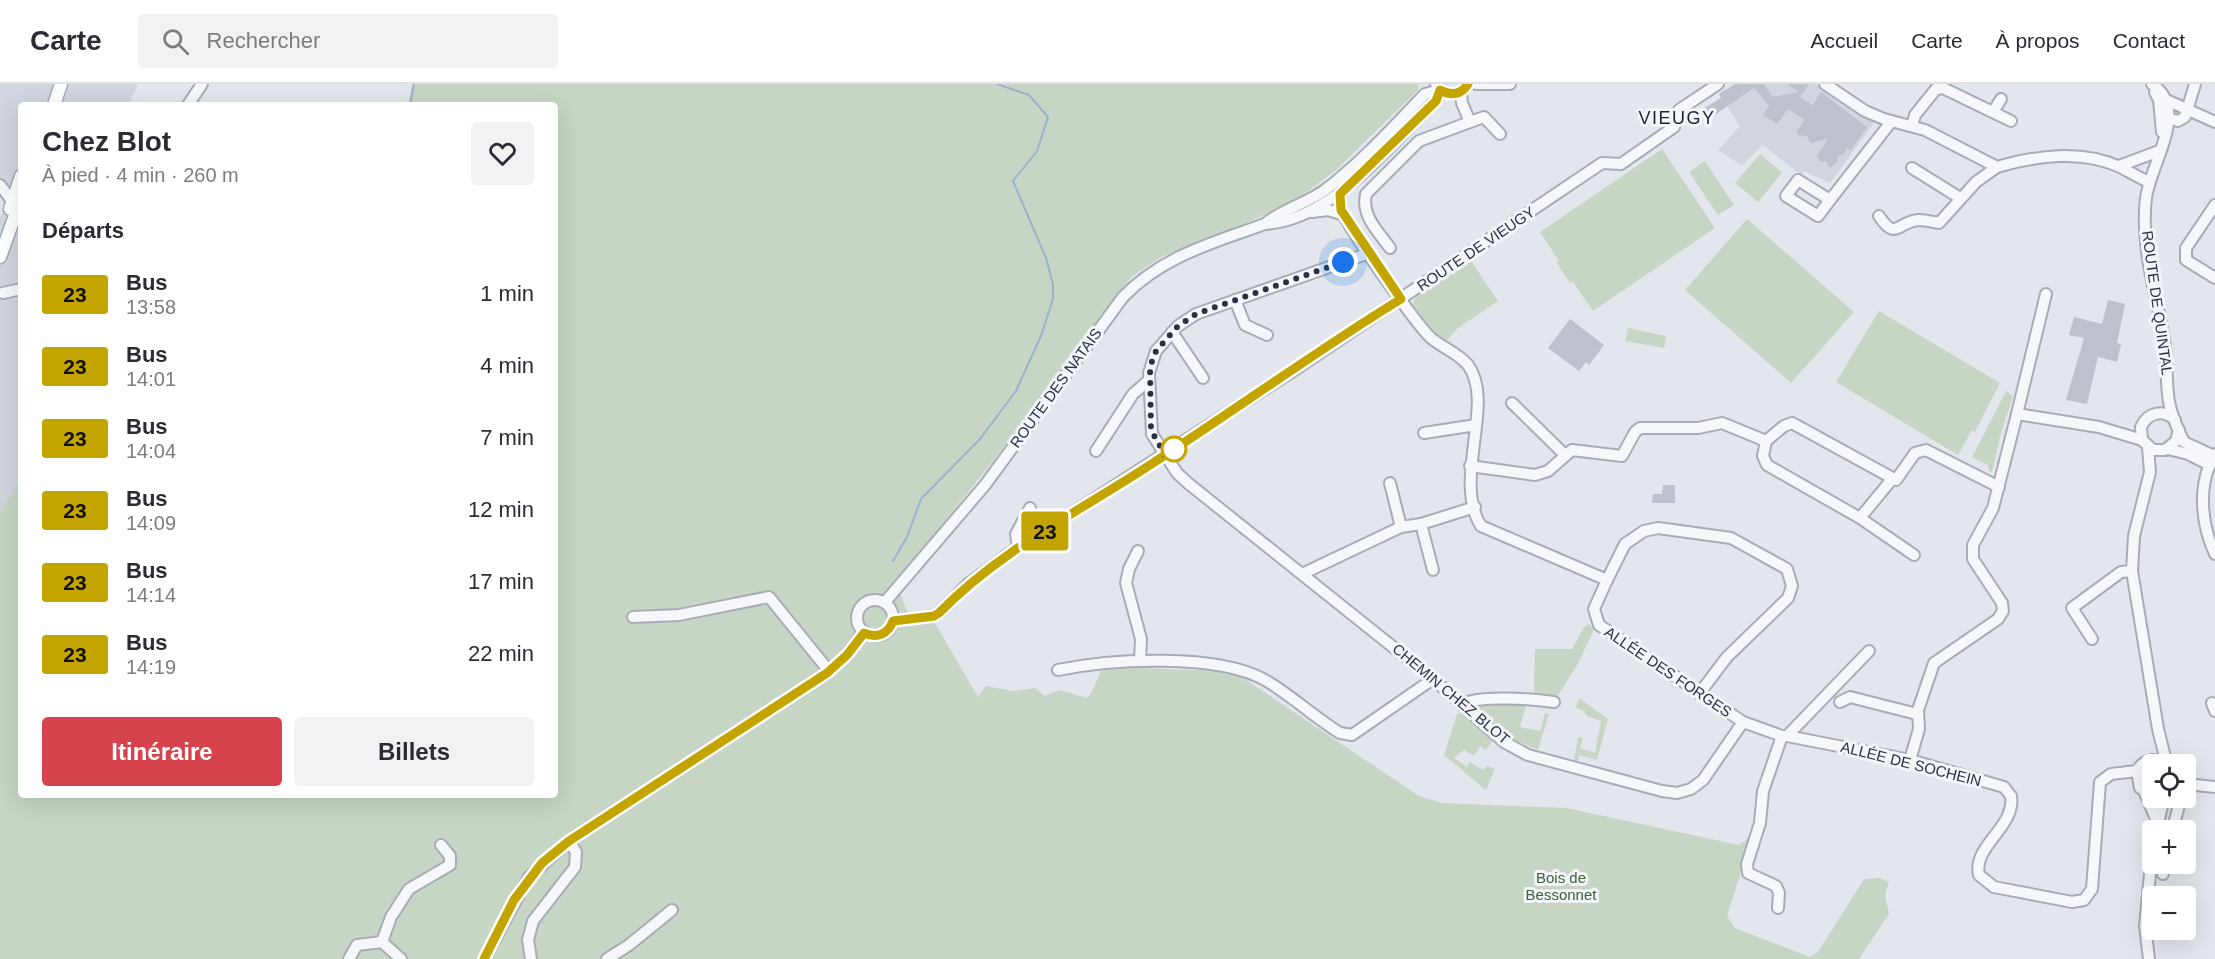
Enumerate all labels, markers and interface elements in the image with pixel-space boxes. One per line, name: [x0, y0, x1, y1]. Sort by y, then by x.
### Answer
search box: [138, 14, 558, 68]
text: Carte: [30, 25, 102, 56]
icon: search: [159, 25, 192, 58]
text: Rechercher: [207, 28, 320, 53]
text: Accueil: [1811, 29, 1878, 52]
text: Carte: [1911, 29, 1963, 52]
text: À propos: [1996, 29, 2080, 52]
text: Contact: [2113, 29, 2185, 52]
district label: VIEUGY: [1638, 108, 1716, 128]
button: heart: [471, 122, 534, 185]
text: Chez Blot: [42, 126, 171, 157]
text: À pied · 4 min · 260 m: [42, 164, 239, 186]
street label: ROUTE DE VIEUGY: [1414, 203, 1538, 294]
text: Départs: [42, 218, 124, 243]
street label: ROUTE DE QUINTAL: [2139, 230, 2176, 376]
your location: [1328, 247, 1358, 277]
text: Bus: [126, 270, 168, 295]
text: 1 min: [480, 281, 534, 306]
text: 23: [63, 283, 87, 306]
text: 13:58: [126, 296, 176, 318]
street label: ROUTE DES NATAIS: [1007, 325, 1105, 451]
text: Bus: [126, 342, 168, 367]
text: 4 min: [480, 353, 534, 378]
text: 23: [63, 355, 87, 378]
text: 14:01: [126, 368, 176, 390]
text: Bus: [126, 414, 168, 439]
text: 7 min: [480, 425, 534, 450]
text: 23: [63, 427, 87, 450]
unlabelled marker: [1161, 436, 1187, 462]
text: 14:04: [126, 440, 176, 462]
text: Bus: [126, 486, 168, 511]
text: 12 min: [468, 497, 534, 522]
text: 23: [63, 499, 87, 522]
text: 14:09: [126, 512, 176, 534]
line badge: 23: [1018, 512, 1072, 550]
text: 23: [1033, 520, 1057, 543]
text: Bus: [126, 558, 168, 583]
text: 17 min: [468, 569, 534, 594]
text: 23: [63, 571, 87, 594]
text: 14:14: [126, 584, 176, 606]
street label: ALLÉE DES FORGES: [1602, 623, 1735, 720]
text: Bus: [126, 630, 168, 655]
street label: CHEMIN CHEZ BLOT: [1389, 640, 1513, 748]
text: 22 min: [468, 641, 534, 666]
text: 23: [63, 643, 87, 666]
text: 14:19: [126, 656, 176, 678]
button: Itinéraire: [42, 717, 282, 786]
button: Billets: [294, 717, 534, 786]
street label: ALLÉE DE SOCHEIN: [1839, 738, 1983, 789]
map controls: [2142, 754, 2196, 940]
button: locate: [2142, 754, 2196, 808]
button: +: [2142, 820, 2196, 874]
park label: Bois de Bessonnet: [1526, 869, 1597, 903]
button: −: [2142, 886, 2196, 940]

